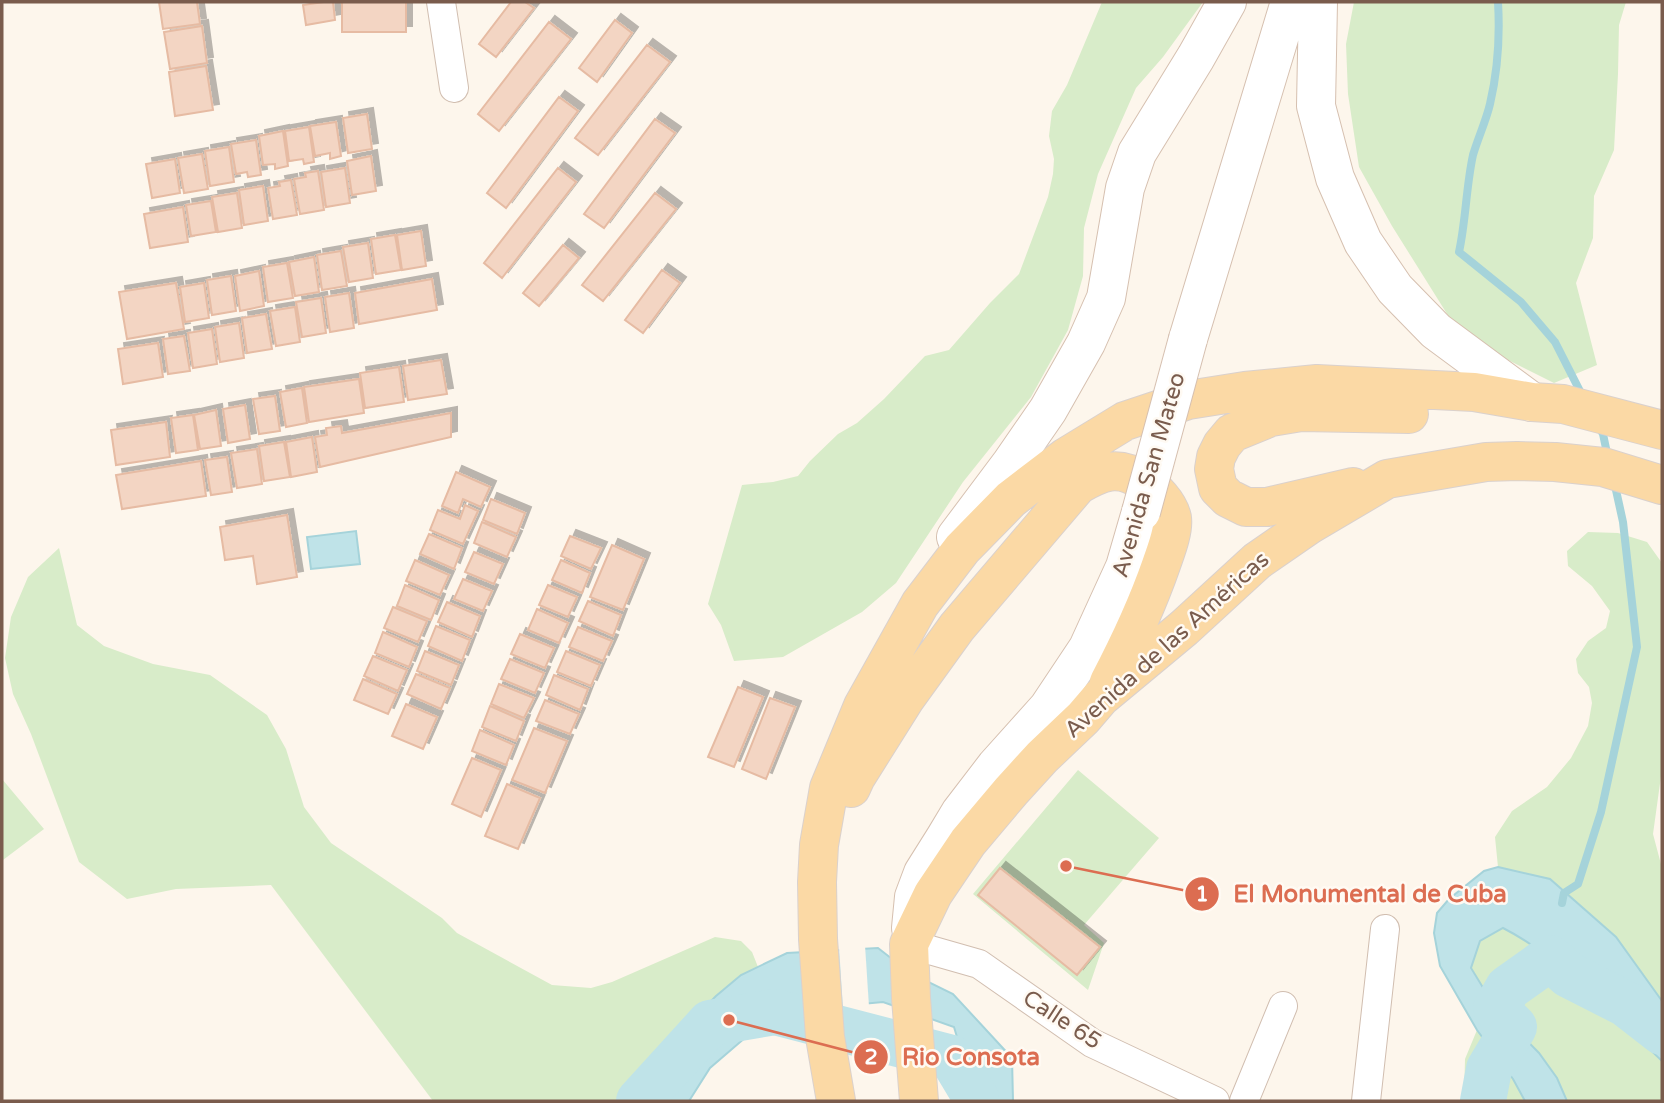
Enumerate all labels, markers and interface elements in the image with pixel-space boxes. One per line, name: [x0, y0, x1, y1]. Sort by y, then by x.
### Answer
street label: Avenida San Mateo: [1106, 369, 1192, 581]
street label: Avenida de las Américas: [1059, 546, 1275, 744]
callout: El Monumental de Cuba: [1184, 871, 1521, 916]
text: El Monumental de Cuba: [1233, 880, 1507, 909]
text: 1: [1195, 882, 1209, 907]
street label: Calle 65: [1017, 984, 1107, 1056]
callout: Rio Consota: [853, 1034, 1054, 1079]
text: Rio Consota: [902, 1043, 1040, 1072]
text: 2: [864, 1045, 878, 1070]

